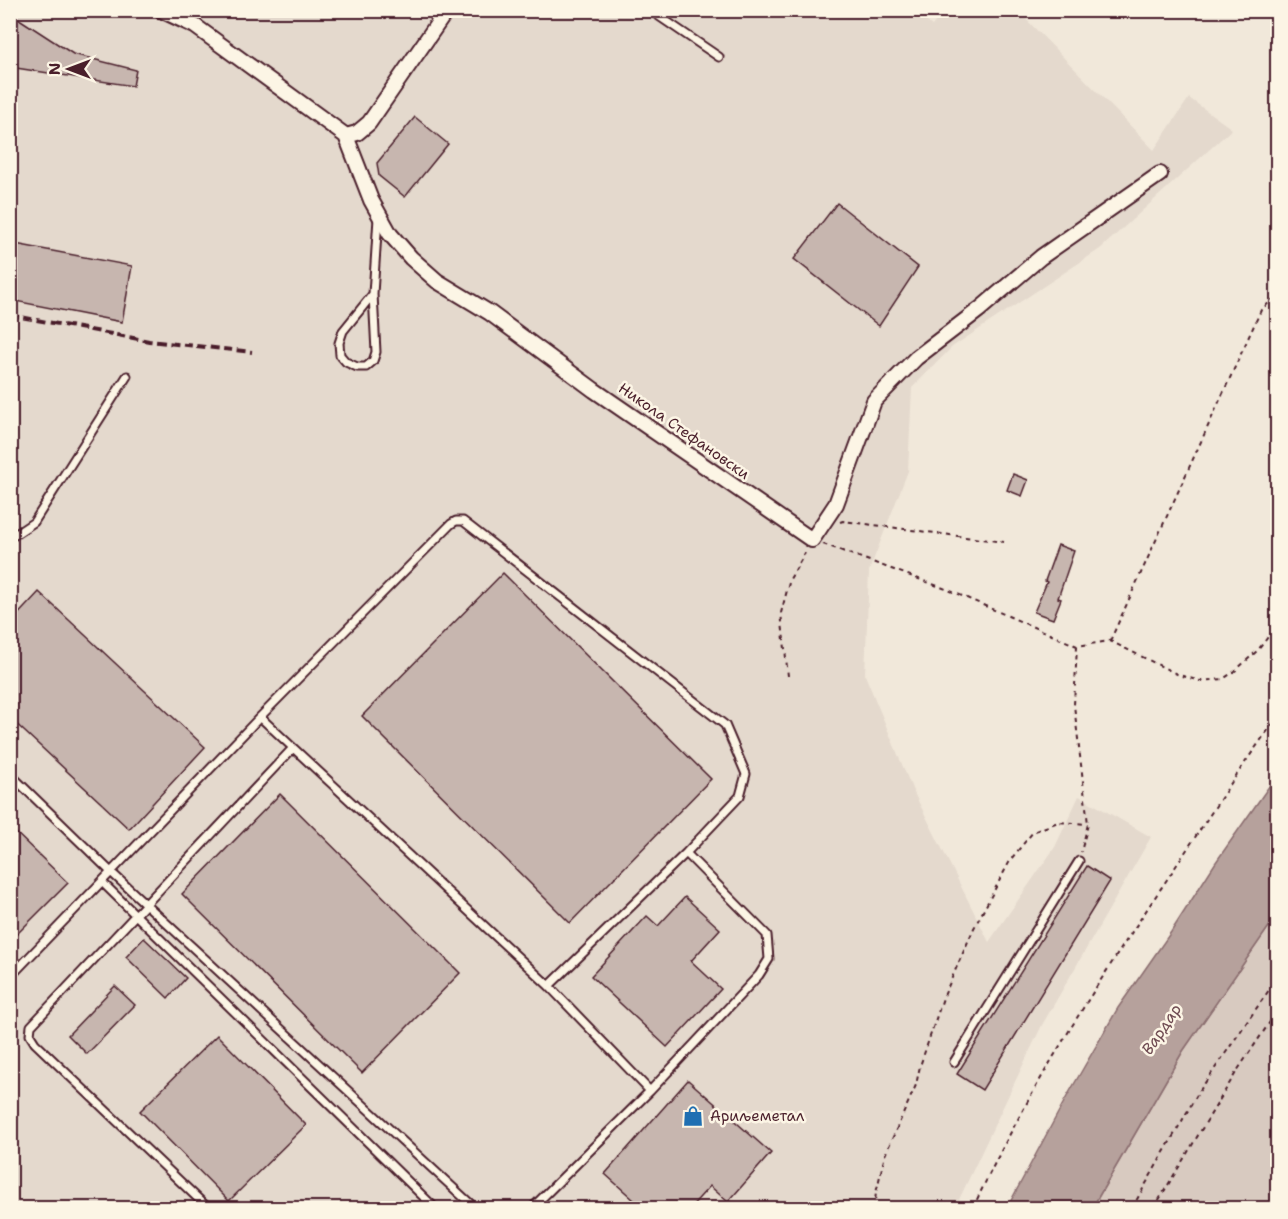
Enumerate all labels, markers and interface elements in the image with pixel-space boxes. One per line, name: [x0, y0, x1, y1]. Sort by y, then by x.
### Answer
north arrow: [39, 39, 99, 99]
text: N: [44, 63, 65, 75]
street label: Никола Стефановски: [614, 378, 754, 484]
water label: Вардар: [1137, 1000, 1186, 1059]
shop icon: Ариљеметал: [681, 1104, 705, 1128]
place label: Ариљеметал: [710, 1106, 805, 1126]

